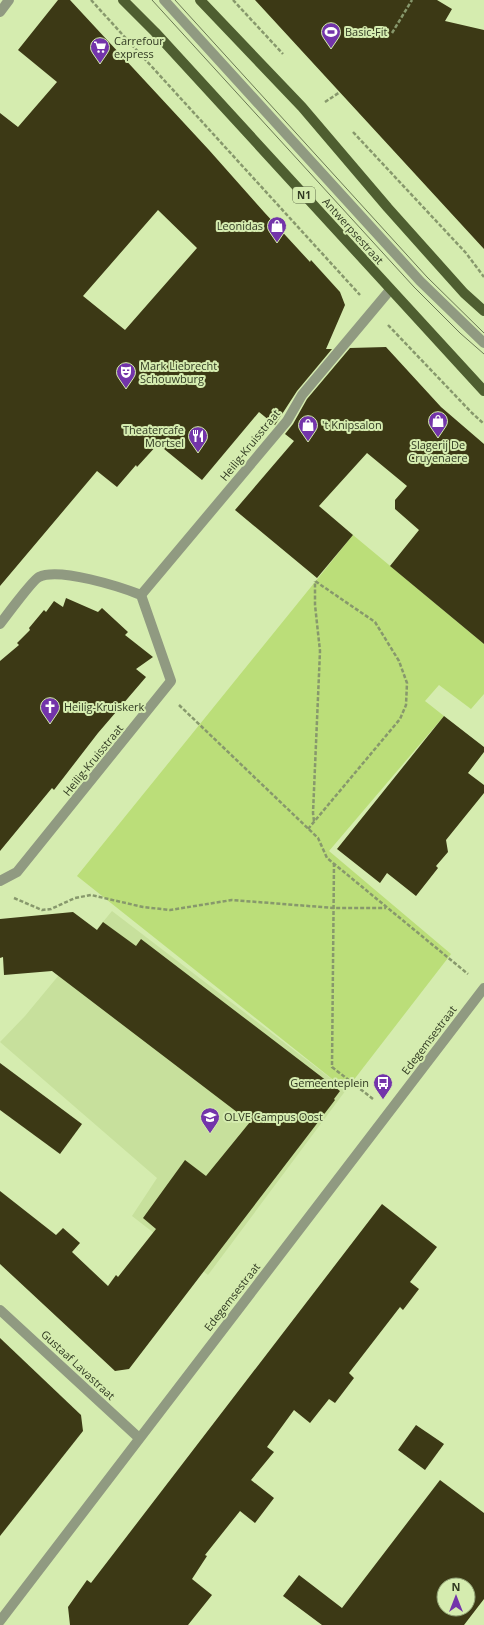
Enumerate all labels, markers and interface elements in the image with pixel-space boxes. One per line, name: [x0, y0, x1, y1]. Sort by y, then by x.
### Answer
sports icon: Basic-Fit: [320, 21, 342, 49]
place label: Basic-Fit: [345, 24, 388, 39]
place label: Carrefour express: [114, 33, 164, 61]
supermarket icon: Carrefour express: [89, 36, 111, 64]
road number: N1: [293, 187, 315, 203]
street label: Antwerpsestraat: [319, 194, 387, 267]
shop icon: Leonidas: [266, 215, 288, 243]
place label: Leonidas: [217, 218, 263, 233]
place label: Mark Liebrecht Schouwburg: [140, 358, 217, 386]
theatre icon: Mark Liebrecht Schouwburg: [115, 361, 137, 389]
street label: Heilig-Kruisstraat: [216, 406, 283, 484]
shop icon: Slagerij De Cruyenaere: [427, 410, 449, 438]
shop icon: 't Knipsalon: [297, 414, 319, 442]
place label: 't Knipsalon: [322, 417, 382, 432]
place label: Theatercafe Mortsel: [123, 422, 184, 450]
restaurant icon: Theatercafe Mortsel: [187, 425, 209, 453]
place label: Slagerij De Cruyenaere: [408, 437, 468, 465]
church icon: Heilig-Kruiskerk: [39, 696, 61, 724]
place label: Heilig-Kruiskerk: [64, 699, 145, 714]
street label: Heilig-Kruisstraat: [59, 721, 126, 799]
street label: Edegemsestraat: [398, 1002, 459, 1077]
bus stop icon: Gemeenteplein: [372, 1072, 394, 1100]
place label: Gemeenteplein: [290, 1075, 369, 1090]
school or university icon: OLVE Campus Oost: [199, 1106, 221, 1134]
place label: OLVE Campus Oost: [224, 1109, 323, 1124]
street label: Edegemsestraat: [200, 1259, 263, 1334]
street label: Gustaaf Lavastraat: [38, 1326, 119, 1403]
north arrow: [436, 1577, 476, 1617]
text: N: [452, 1579, 460, 1594]

